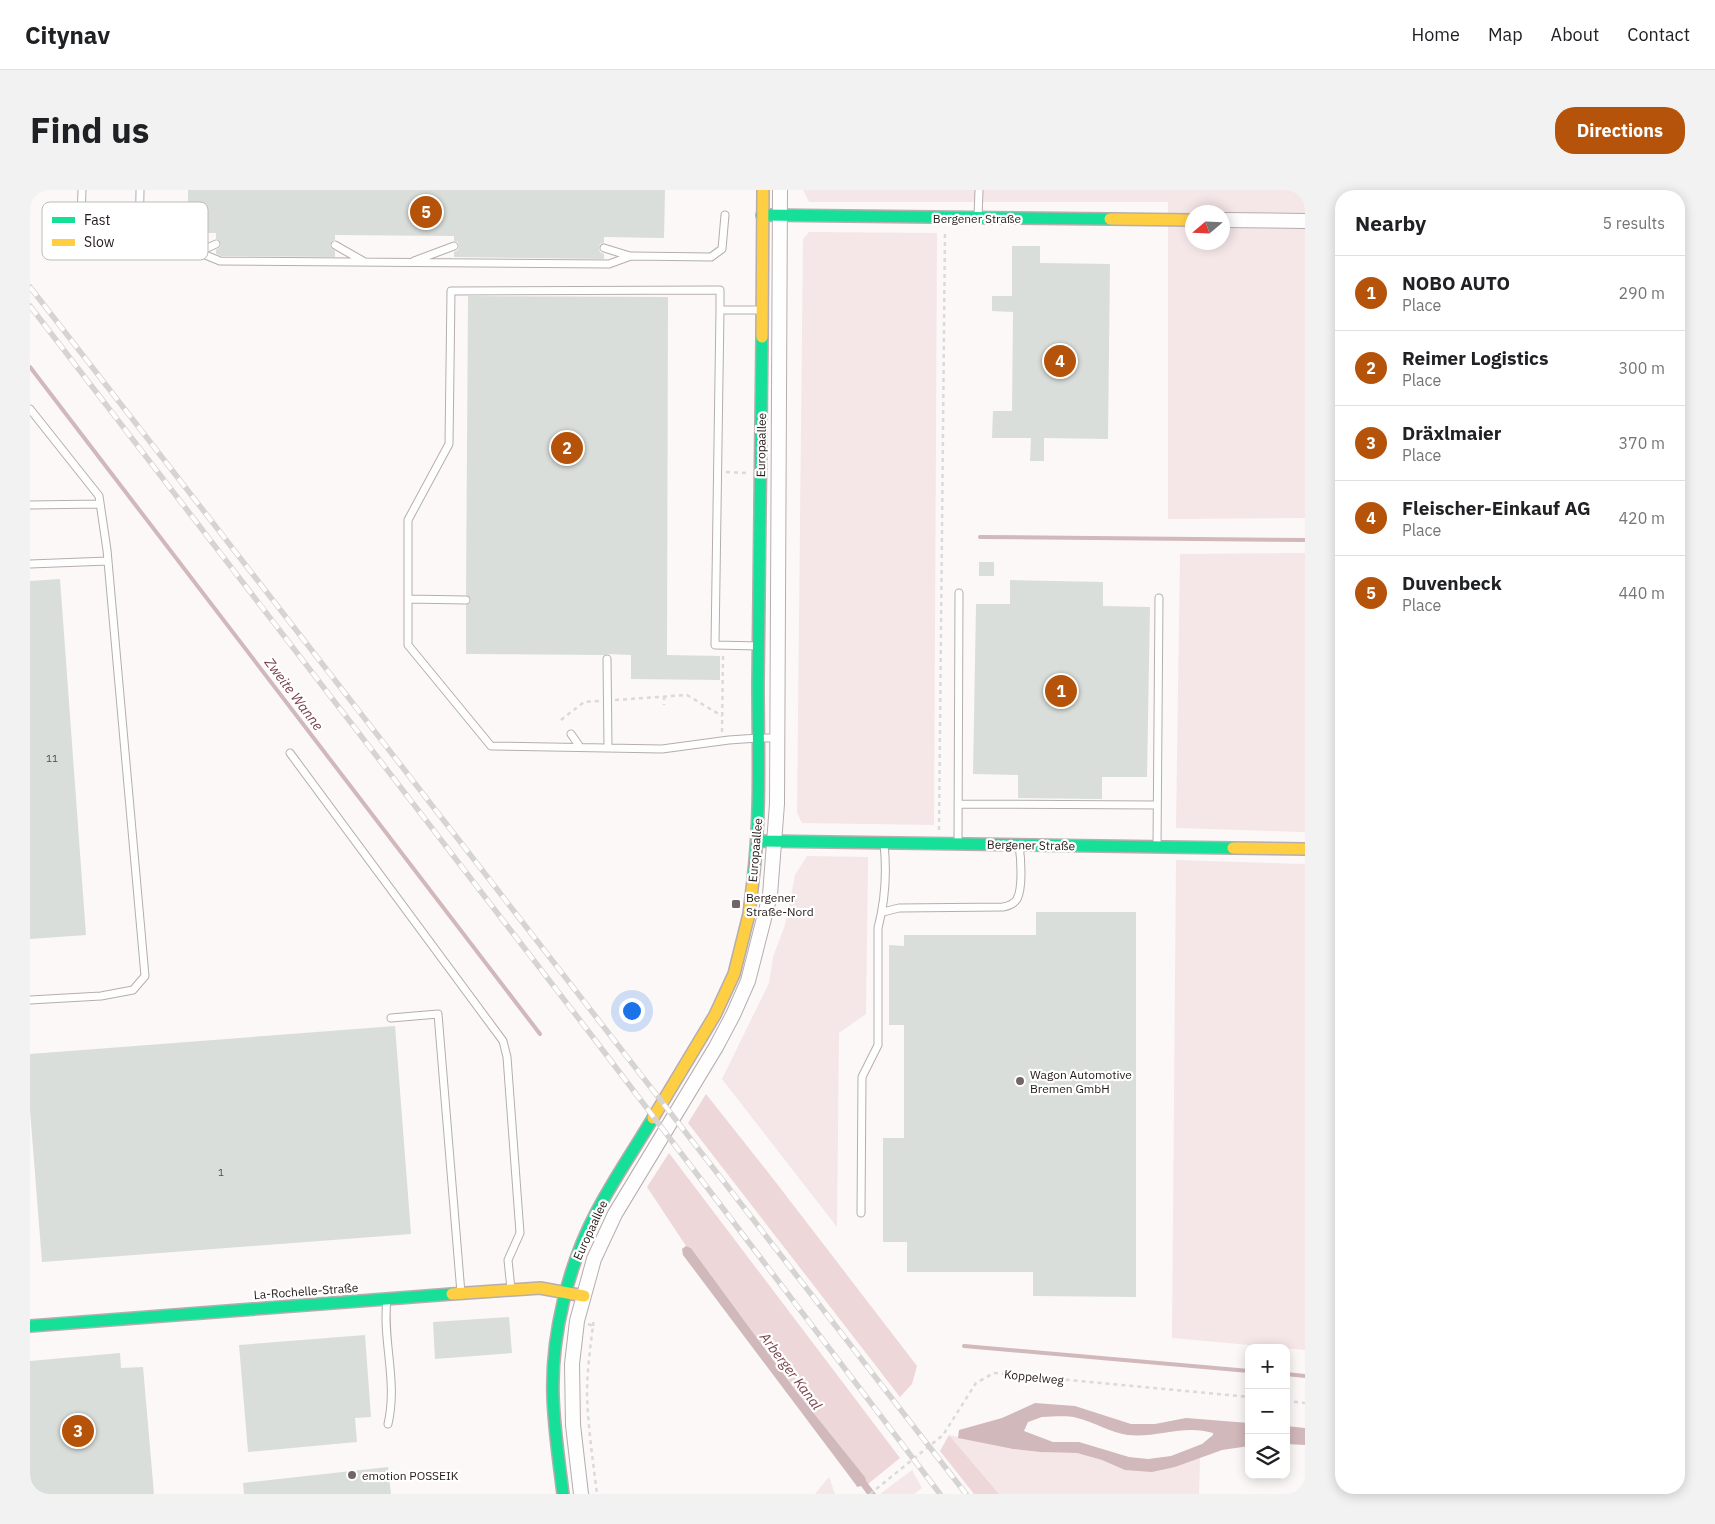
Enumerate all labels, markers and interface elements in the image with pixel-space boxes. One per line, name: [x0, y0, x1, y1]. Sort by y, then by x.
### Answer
text: Citynav: [25, 19, 110, 51]
text: Home: [1412, 23, 1460, 46]
text: Map: [1488, 23, 1523, 46]
text: About: [1551, 23, 1599, 46]
text: Contact: [1627, 23, 1690, 46]
text: Find us: [30, 107, 149, 153]
button: Directions: [1555, 107, 1685, 154]
pin: 5: [410, 193, 442, 231]
legend: [42, 202, 208, 260]
north arrow: [1185, 205, 1230, 250]
text: Nearby: [1355, 209, 1426, 237]
text: Fast: [84, 211, 110, 229]
street label: Bergener Straße: [933, 211, 1022, 226]
text: 5 results: [1602, 213, 1665, 233]
text: Slow: [84, 233, 115, 251]
text: NOBO AUTO: [1402, 271, 1510, 295]
text: 1: [1366, 283, 1376, 303]
text: 290 m: [1618, 283, 1665, 303]
text: Place: [1402, 295, 1441, 315]
pin: 4: [1044, 342, 1076, 380]
text: Reimer Logistics: [1402, 346, 1549, 370]
text: 2: [1366, 358, 1376, 378]
text: 300 m: [1618, 358, 1665, 378]
text: Place: [1402, 370, 1441, 390]
street label: Europaallee: [753, 412, 769, 477]
text: Dräxlmaier: [1402, 421, 1501, 445]
pin: 2: [551, 429, 583, 467]
text: 3: [1366, 433, 1376, 453]
text: 370 m: [1618, 433, 1665, 453]
text: Place: [1402, 445, 1441, 465]
text: Fleischer-Einkauf AG: [1402, 496, 1591, 520]
text: 4: [1366, 508, 1376, 528]
text: 420 m: [1618, 508, 1665, 528]
text: Place: [1402, 520, 1441, 540]
text: Duvenbeck: [1402, 571, 1502, 595]
text: 5: [1366, 583, 1376, 603]
text: 440 m: [1618, 583, 1665, 603]
text: Place: [1402, 595, 1441, 615]
water label: Zweite Wanne: [260, 653, 327, 734]
pin: 1: [1045, 672, 1077, 710]
house number: 11: [46, 752, 58, 765]
street label: Europaallee: [745, 817, 765, 883]
street label: Bergener Straße: [987, 837, 1076, 853]
place label: Bergener Straße-Nord: [746, 890, 814, 919]
marker: Bergener Straße-Nord: [730, 898, 742, 910]
your location: [619, 998, 645, 1024]
place label: Wagon Automotive Bremen GmbH: [1030, 1067, 1132, 1096]
marker: Wagon Automotive Bremen GmbH: [1014, 1075, 1026, 1087]
house number: 1: [218, 1166, 224, 1179]
street label: Europaallee: [570, 1197, 611, 1262]
street label: La-Rochelle-Straße: [253, 1280, 359, 1302]
water label: Arberger Kanal: [755, 1328, 826, 1414]
map controls: [1245, 1344, 1290, 1479]
button: +: [1245, 1344, 1290, 1389]
street label: Koppelweg: [1003, 1366, 1065, 1388]
button: −: [1245, 1389, 1290, 1434]
pin: 3: [62, 1412, 94, 1450]
button: layers: [1245, 1434, 1290, 1479]
place label: emotion POSSEIK: [362, 1468, 459, 1483]
marker: emotion POSSEIK: [346, 1469, 358, 1481]

